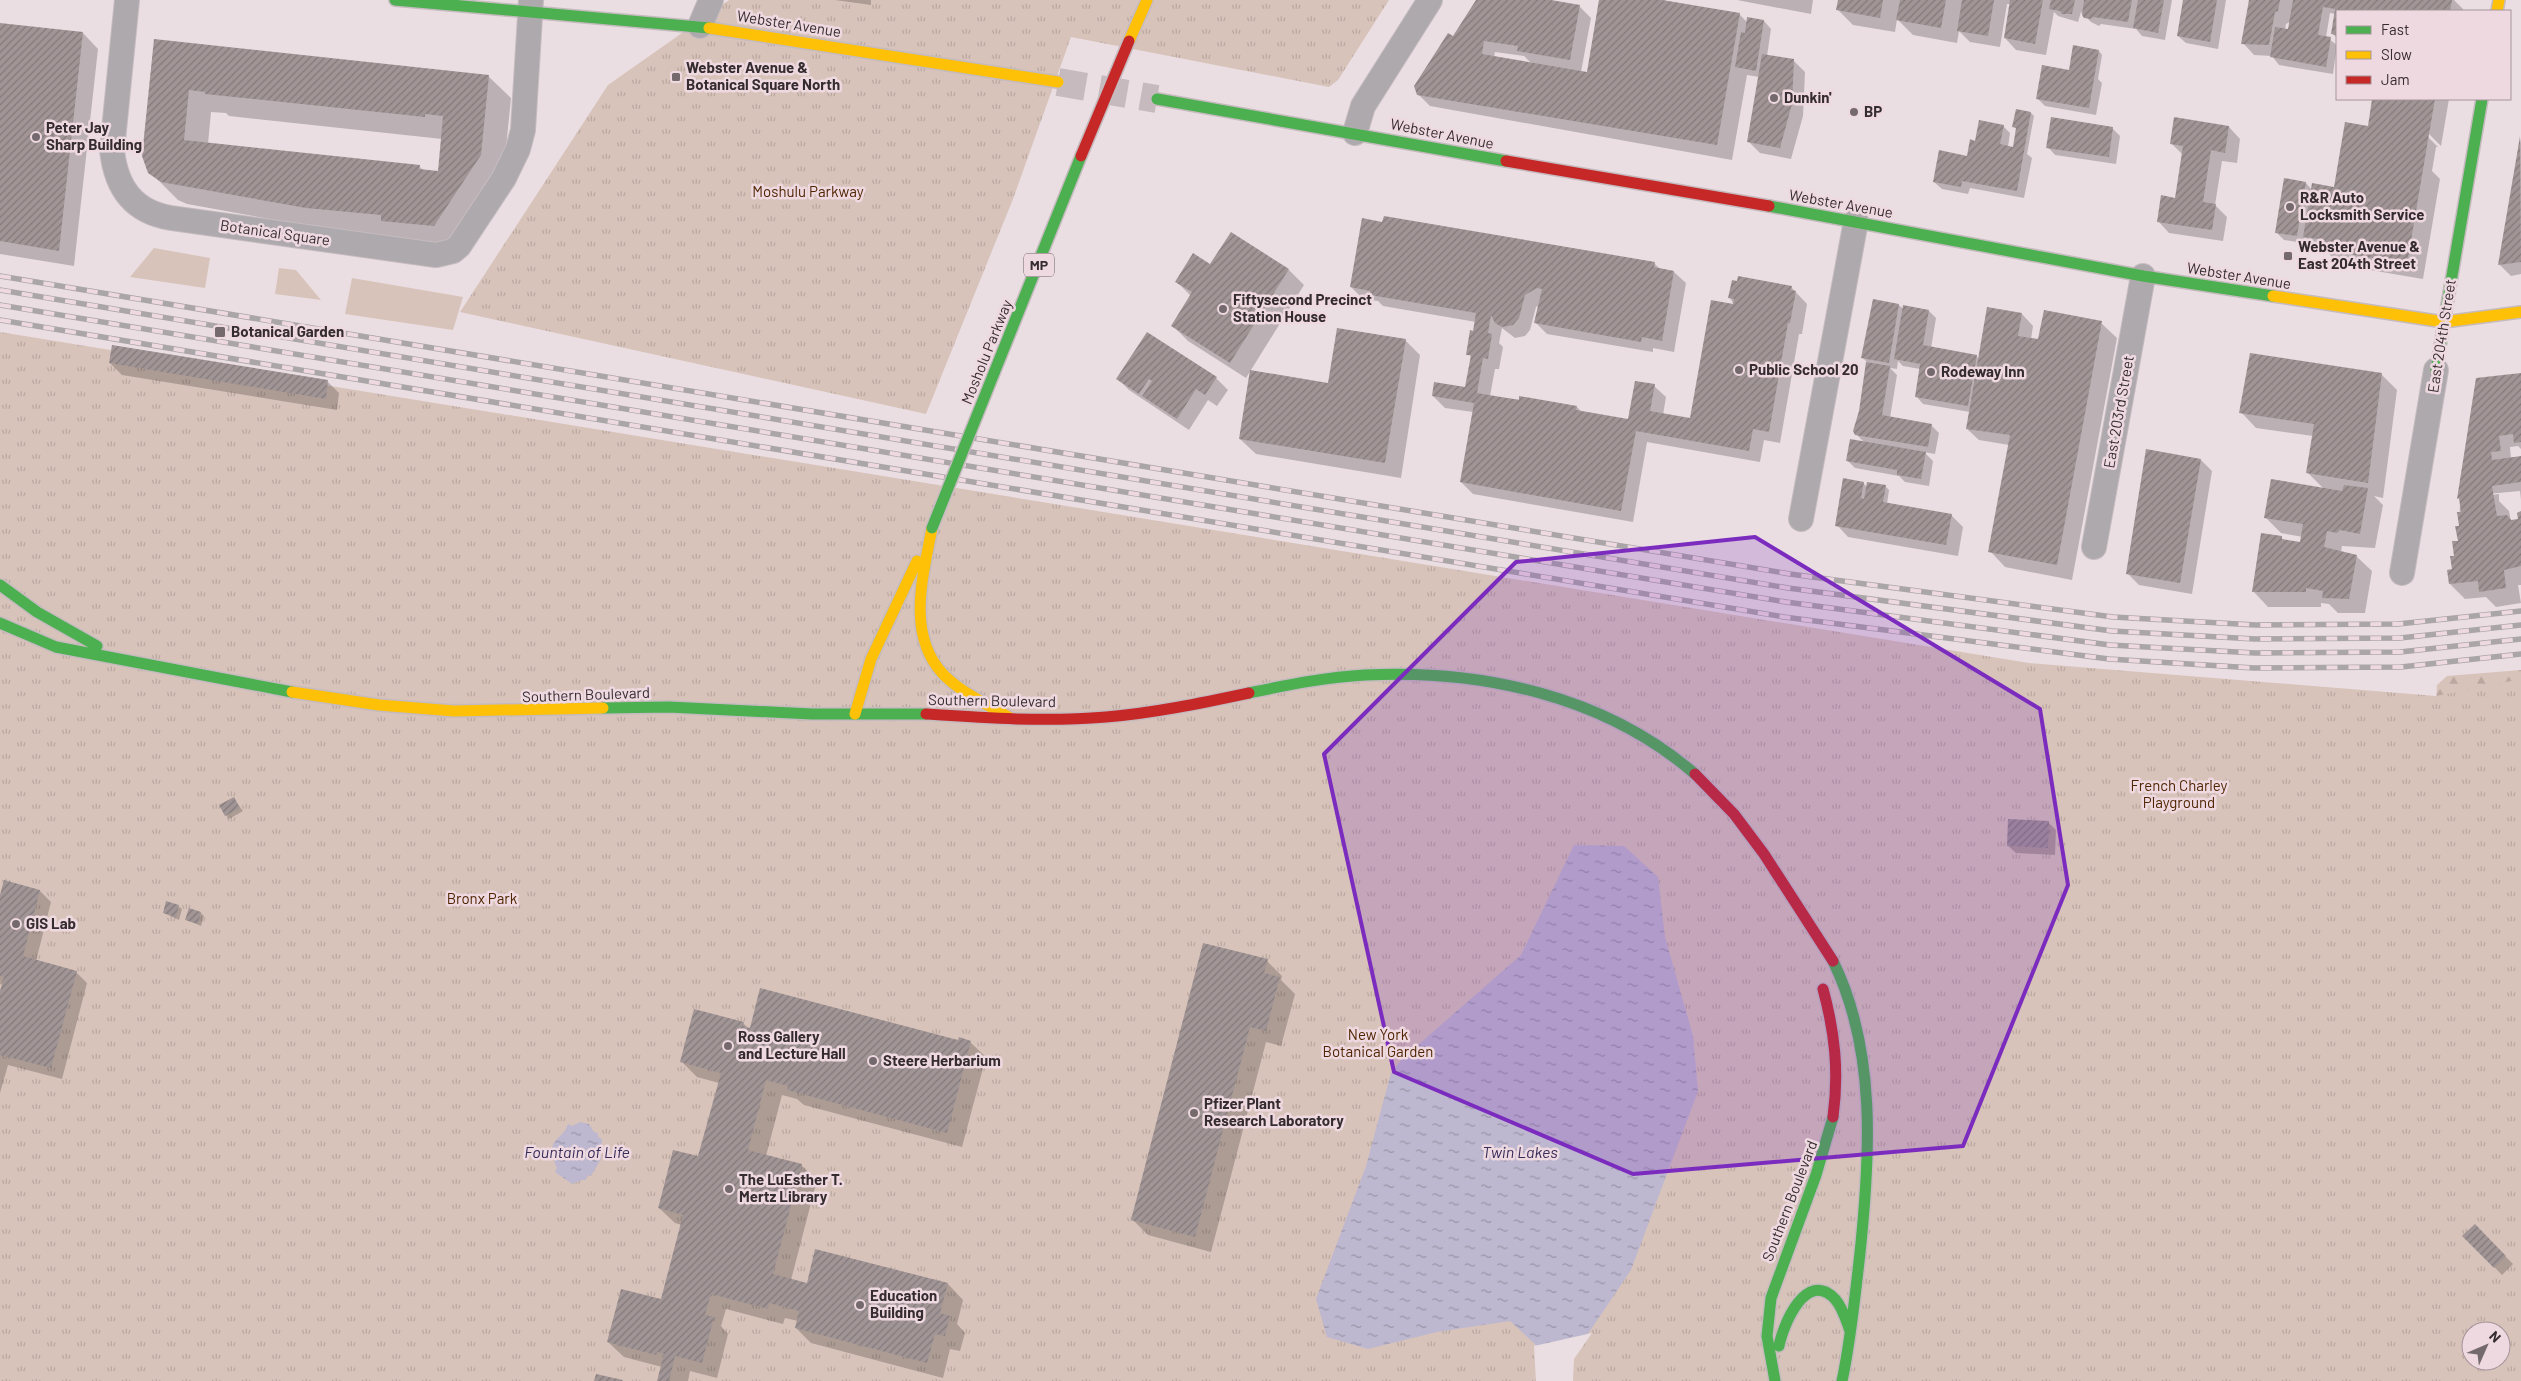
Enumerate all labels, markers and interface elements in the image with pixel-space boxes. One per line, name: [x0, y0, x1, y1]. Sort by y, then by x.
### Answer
street label: Webster Avenue: [736, 6, 843, 40]
legend: [2336, 10, 2511, 100]
text: Fast: [2381, 20, 2409, 38]
text: Slow: [2381, 45, 2412, 63]
place label: Webster Avenue & Botanical Square North: [686, 58, 840, 93]
text: Jam: [2381, 70, 2410, 88]
marker: Webster Avenue & Botanical Square North: [670, 71, 682, 83]
place label: Dunkin': [1784, 88, 1832, 106]
marker: Dunkin': [1768, 92, 1780, 104]
place label: BP: [1864, 102, 1882, 120]
marker: BP: [1848, 106, 1860, 118]
street label: Webster Avenue: [1389, 114, 1496, 152]
place label: Peter Jay Sharp Building: [46, 118, 142, 153]
marker: Peter Jay Sharp Building: [30, 131, 42, 143]
park label: Moshulu Parkway: [752, 182, 864, 200]
street label: Webster Avenue: [1788, 185, 1895, 221]
place label: R&R Auto Locksmith Service: [2300, 188, 2424, 223]
marker: R&R Auto Locksmith Service: [2284, 201, 2296, 213]
street label: Botanical Square: [219, 215, 331, 249]
place label: Webster Avenue & East 204th Street: [2298, 237, 2420, 272]
marker: Webster Avenue & East 204th Street: [2282, 250, 2294, 262]
road number: MP: [1024, 254, 1054, 276]
street label: Webster Avenue: [2186, 258, 2293, 292]
street label: East 204th Street: [2423, 278, 2459, 394]
place label: Fiftysecond Precinct Station House: [1233, 290, 1372, 325]
street label: Mosholu Parkway: [957, 297, 1015, 407]
marker: Fiftysecond Precinct Station House: [1217, 303, 1229, 315]
place label: Botanical Garden: [231, 322, 344, 340]
marker: Botanical Garden: [213, 325, 227, 339]
street label: East 203rd Street: [2099, 354, 2137, 470]
place label: Public School 20: [1749, 360, 1859, 378]
place label: Rodeway Inn: [1941, 362, 2025, 380]
marker: Public School 20: [1733, 364, 1745, 376]
marker: Rodeway Inn: [1925, 366, 1937, 378]
street label: Southern Boulevard: [522, 683, 650, 705]
street label: Southern Boulevard: [928, 690, 1056, 710]
park label: French Charley Playground: [2130, 776, 2228, 811]
park label: Bronx Park: [447, 889, 518, 907]
place label: GIS Lab: [26, 914, 76, 932]
marker: GIS Lab: [10, 918, 22, 930]
park label: New York Botanical Garden: [1323, 1025, 1433, 1060]
place label: Ross Gallery and Lecture Hall: [738, 1027, 846, 1062]
marker: Ross Gallery and Lecture Hall: [722, 1040, 734, 1052]
place label: Steere Herbarium: [883, 1051, 1001, 1069]
marker: Steere Herbarium: [867, 1055, 879, 1067]
place label: Pfizer Plant Research Laboratory: [1204, 1094, 1344, 1129]
marker: Pfizer Plant Research Laboratory: [1188, 1107, 1200, 1119]
street label: Southern Boulevard: [1758, 1138, 1820, 1264]
water label: Fountain of Life: [524, 1142, 630, 1161]
water label: Twin Lakes: [1482, 1142, 1558, 1161]
place label: The LuEsther T. Mertz Library: [739, 1170, 843, 1205]
marker: The LuEsther T. Mertz Library: [723, 1183, 735, 1195]
place label: Education Building: [870, 1286, 937, 1321]
marker: Education Building: [854, 1299, 866, 1311]
north arrow: [2461, 1321, 2511, 1371]
text: N: [2486, 1327, 2505, 1346]

